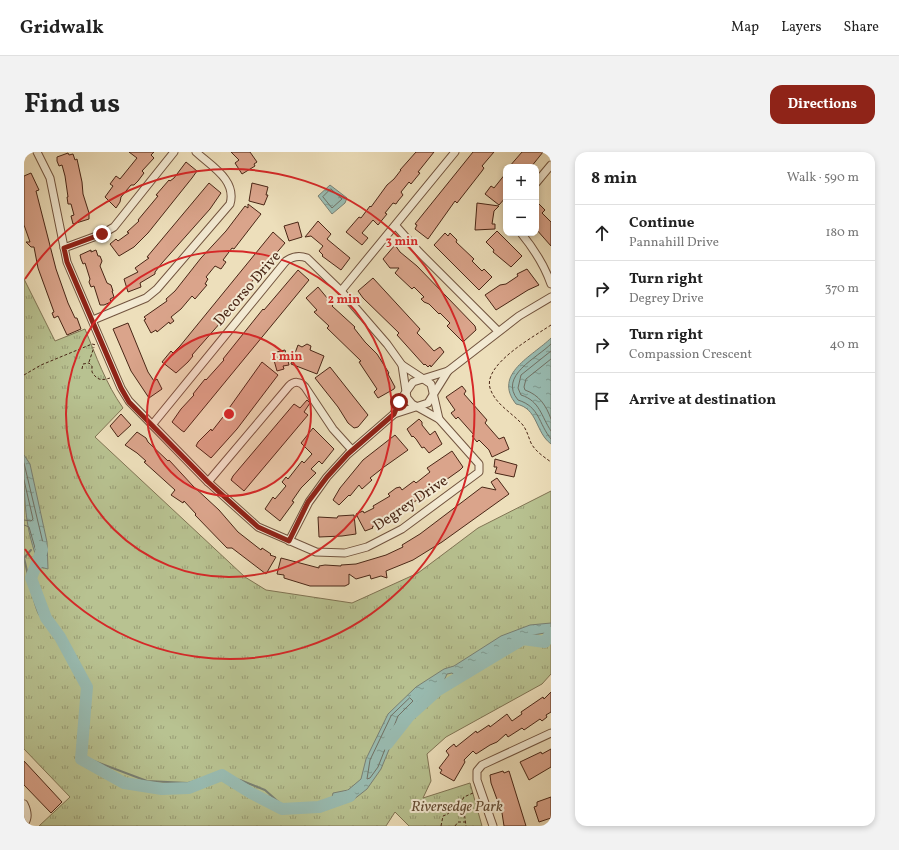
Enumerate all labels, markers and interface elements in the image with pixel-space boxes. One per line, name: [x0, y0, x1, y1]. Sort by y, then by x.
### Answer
text: Gridwalk: [20, 15, 104, 41]
text: Map: [731, 18, 759, 37]
text: Layers: [781, 18, 821, 37]
text: Share: [843, 18, 879, 37]
text: Find us: [24, 85, 120, 124]
button: Directions: [770, 85, 875, 124]
map controls: [503, 164, 539, 236]
button: +: [503, 164, 539, 200]
text: 8 min: [591, 167, 637, 190]
text: Walk · 590 m: [787, 169, 859, 187]
button: −: [503, 200, 539, 236]
text: Continue: [629, 213, 694, 234]
icon: ahead: [591, 222, 613, 244]
text: 180 m: [825, 224, 859, 242]
route end: [93, 225, 111, 243]
text: 3 min: [386, 234, 418, 250]
text: Pannahill Drive: [629, 234, 719, 252]
street label: Decorso Drive: [210, 247, 286, 331]
text: Turn right: [629, 269, 703, 290]
icon: right: [591, 278, 613, 300]
text: 370 m: [825, 280, 859, 298]
text: Degrey Drive: [629, 290, 704, 308]
text: 2 min: [328, 292, 360, 308]
text: Turn right: [629, 325, 703, 346]
icon: right: [591, 334, 613, 356]
text: 40 m: [830, 336, 859, 354]
text: Compassion Crescent: [629, 346, 752, 364]
text: 1 min: [272, 349, 303, 365]
icon: arrive: [591, 390, 613, 412]
text: Arrive at destination: [629, 390, 776, 411]
route start: [390, 393, 408, 411]
centre of rings: [222, 407, 236, 421]
street label: Degrey Drive: [369, 471, 453, 537]
park label: Riversedge Park: [411, 797, 503, 818]

